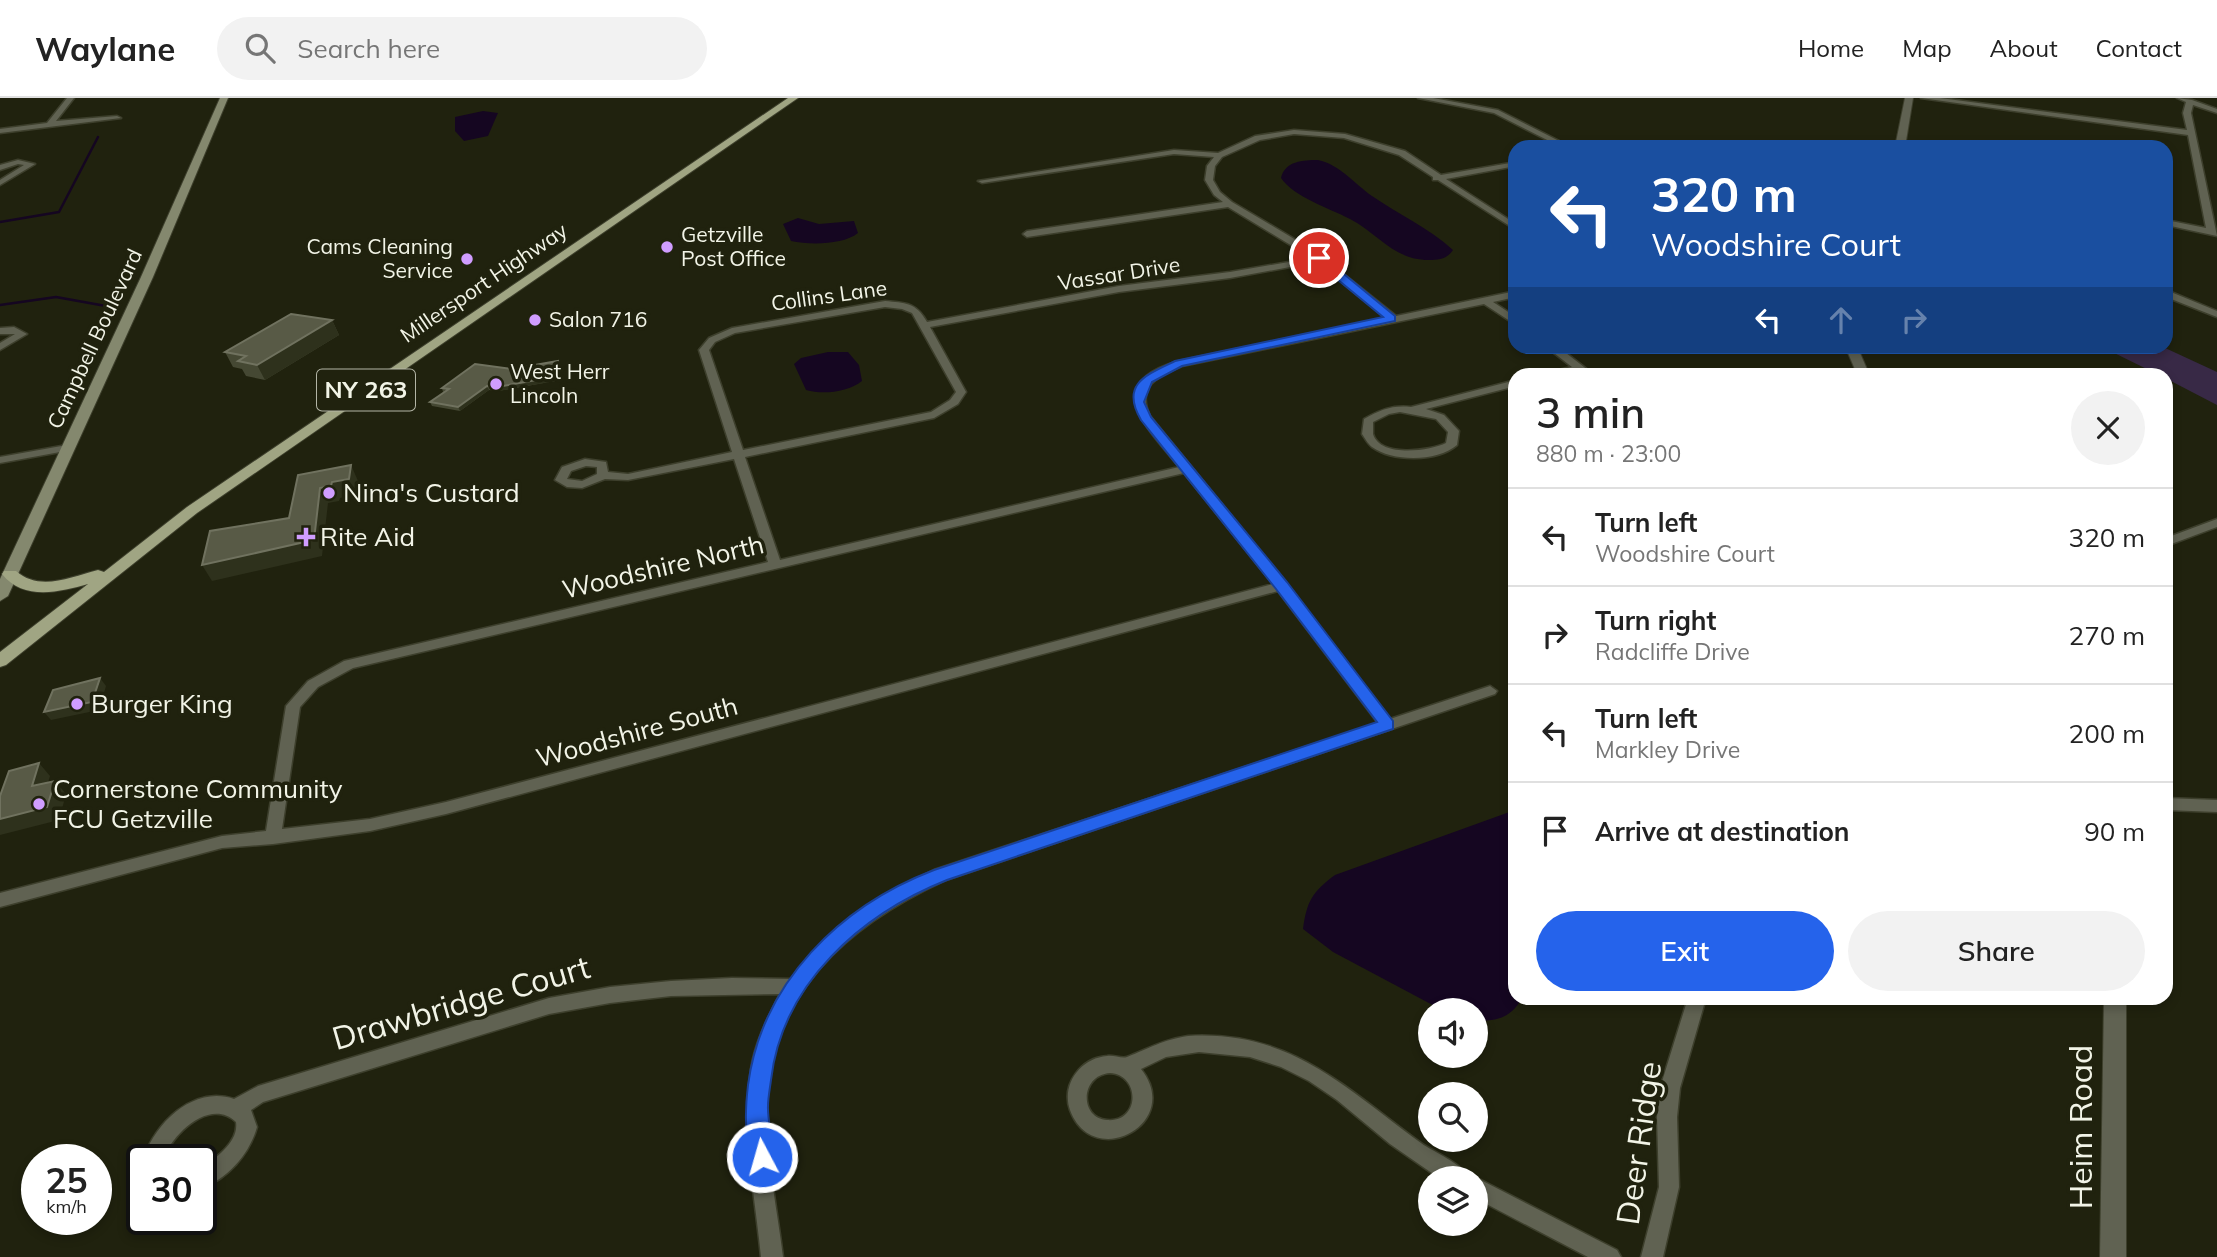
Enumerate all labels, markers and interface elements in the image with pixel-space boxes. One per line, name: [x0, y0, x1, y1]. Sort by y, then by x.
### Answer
search box: [217, 17, 707, 80]
text: Waylane: [35, 28, 175, 69]
icon: search: [241, 29, 279, 67]
text: Search here: [297, 32, 440, 65]
text: Home: [1798, 33, 1864, 63]
text: Map: [1902, 33, 1952, 63]
text: About: [1990, 33, 2058, 63]
text: Contact: [2096, 33, 2182, 63]
text: 320 m: [1651, 163, 1797, 224]
icon: left: [1536, 168, 1627, 259]
street label: Millersport Highway: [395, 217, 572, 348]
place label: Getzville Post Office: [681, 221, 786, 271]
text: Woodshire Court: [1651, 224, 1901, 264]
pin: [1289, 228, 1349, 288]
place label: Cams Cleaning Service: [306, 233, 453, 283]
marker: Getzville Post Office: [659, 239, 675, 255]
icon: arrive: [1300, 239, 1338, 277]
street label: Campbell Boulevard: [41, 245, 147, 433]
marker: Cams Cleaning Service: [459, 251, 475, 267]
street label: Vassar Drive: [1056, 251, 1182, 295]
street label: Collins Lane: [769, 274, 888, 316]
icon: left: [1749, 301, 1787, 339]
icon: ahead: [1822, 301, 1860, 339]
icon: right: [1895, 301, 1933, 339]
place label: Salon 716: [549, 306, 647, 332]
marker: Salon 716: [527, 312, 543, 328]
place label: West Herr Lincoln: [510, 358, 610, 408]
road number: NY 263: [317, 370, 415, 410]
marker: West Herr Lincoln: [488, 376, 504, 392]
text: 3 min: [1536, 386, 1645, 439]
button: close: [2071, 391, 2145, 465]
text: 880 m · 23:00: [1536, 439, 1681, 468]
place label: Nina's Custard: [343, 476, 520, 509]
marker: Nina's Custard: [321, 485, 337, 501]
text: Turn left: [1595, 506, 1697, 539]
icon: left: [1536, 518, 1574, 556]
place label: Rite Aid: [320, 520, 415, 553]
text: 320 m: [2069, 521, 2145, 554]
street label: Woodshire North: [559, 527, 767, 606]
marker: Rite Aid: [298, 529, 314, 545]
text: Woodshire Court: [1595, 539, 1775, 568]
text: Turn right: [1595, 604, 1716, 637]
icon: right: [1536, 616, 1574, 654]
text: 270 m: [2069, 619, 2145, 652]
text: Radcliffe Drive: [1595, 637, 1750, 666]
place label: Burger King: [91, 687, 233, 720]
street label: Woodshire South: [532, 689, 741, 774]
marker: Burger King: [69, 696, 85, 712]
text: Turn left: [1595, 702, 1697, 735]
icon: left: [1536, 714, 1574, 752]
text: 200 m: [2069, 717, 2145, 750]
text: Markley Drive: [1595, 735, 1740, 764]
place label: Cornerstone Community FCU Getzville: [53, 772, 343, 835]
marker: Cornerstone Community FCU Getzville: [31, 796, 47, 812]
icon: arrive: [1536, 812, 1574, 850]
text: Arrive at destination: [1595, 815, 1850, 848]
text: 90 m: [2084, 815, 2145, 848]
button: Exit: [1536, 911, 1834, 991]
button: Share: [1848, 911, 2145, 991]
street label: Drawbridge Court: [327, 946, 594, 1058]
map controls: [1418, 998, 1488, 1236]
button: sound: [1418, 998, 1488, 1068]
street label: Heim Road: [2060, 1045, 2100, 1209]
street label: Deer Ridge: [1607, 1059, 1669, 1227]
button: search: [1418, 1082, 1488, 1152]
position arrow: [725, 1120, 799, 1194]
speed limit sign: 30: [126, 1144, 217, 1235]
text: 25: [45, 1158, 88, 1202]
button: layers: [1418, 1166, 1488, 1236]
text: km/h: [46, 1195, 87, 1218]

